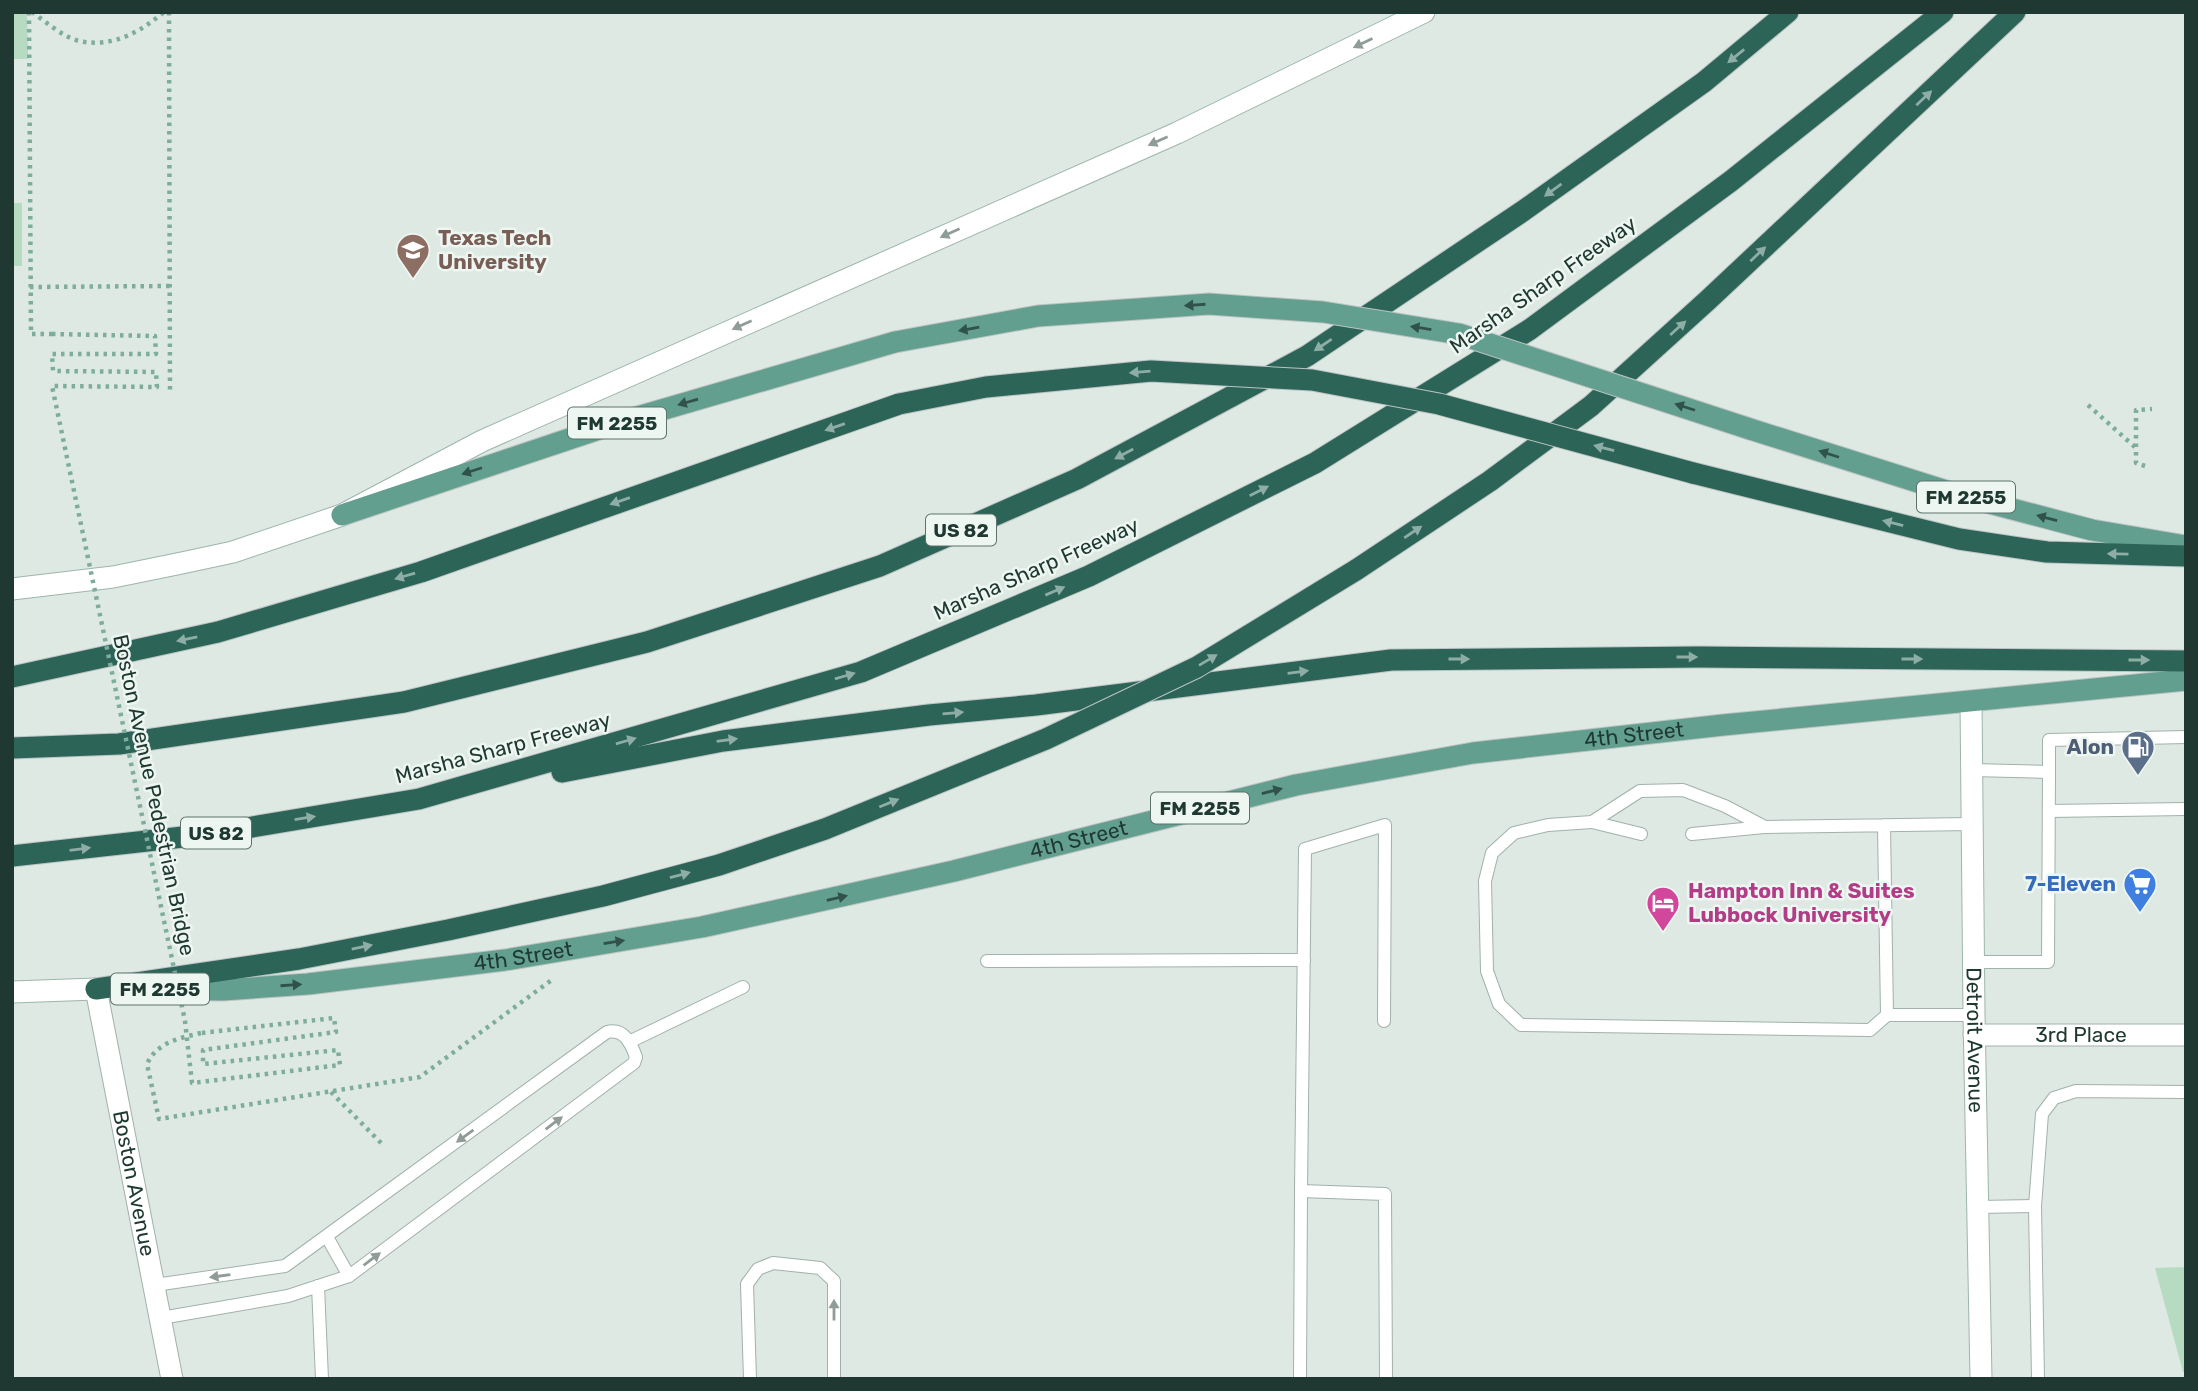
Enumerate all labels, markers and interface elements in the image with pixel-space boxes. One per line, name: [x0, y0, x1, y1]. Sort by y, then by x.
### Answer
one-way arrow: [1353, 37, 1373, 48]
one-way arrow: [1727, 48, 1745, 63]
one-way arrow: [1915, 90, 1932, 106]
one-way arrow: [1148, 135, 1168, 147]
one-way arrow: [1544, 183, 1562, 198]
street label: Marsha Sharp Freeway: [1445, 210, 1641, 359]
place label: Texas Tech University: [438, 225, 552, 274]
one-way arrow: [940, 227, 960, 239]
school or university icon: Texas Tech University: [394, 231, 432, 280]
one-way arrow: [1749, 246, 1766, 262]
one-way arrow: [1184, 300, 1206, 311]
one-way arrow: [732, 320, 752, 331]
one-way arrow: [1669, 320, 1686, 336]
one-way arrow: [1410, 322, 1432, 333]
one-way arrow: [958, 324, 980, 335]
one-way arrow: [1314, 338, 1333, 351]
one-way arrow: [1128, 367, 1150, 378]
one-way arrow: [678, 397, 699, 407]
one-way arrow: [1675, 401, 1696, 412]
road number: FM 2255: [568, 408, 666, 438]
one-way arrow: [824, 421, 845, 432]
one-way arrow: [1593, 443, 1614, 453]
one-way arrow: [1114, 448, 1134, 460]
one-way arrow: [1818, 448, 1839, 458]
one-way arrow: [461, 467, 482, 477]
road number: FM 2255: [1917, 482, 2015, 512]
one-way arrow: [1250, 485, 1270, 497]
one-way arrow: [610, 496, 631, 507]
street label: Marsha Sharp Freeway: [929, 512, 1143, 625]
one-way arrow: [2036, 513, 2057, 523]
road number: US 82: [926, 514, 996, 545]
one-way arrow: [1882, 517, 1904, 528]
one-way arrow: [1404, 525, 1422, 539]
one-way arrow: [2106, 548, 2128, 560]
one-way arrow: [395, 572, 416, 582]
one-way arrow: [1045, 585, 1066, 596]
street label: Boston Avenue Pedestrian Bridge: [108, 632, 201, 958]
one-way arrow: [176, 633, 198, 644]
one-way arrow: [1676, 652, 1698, 663]
one-way arrow: [1449, 653, 1471, 665]
one-way arrow: [1901, 653, 1923, 665]
one-way arrow: [1198, 654, 1217, 666]
one-way arrow: [2129, 654, 2151, 666]
one-way arrow: [1287, 666, 1309, 677]
one-way arrow: [834, 671, 855, 681]
street label: Marsha Sharp Freeway: [392, 707, 614, 788]
one-way arrow: [942, 707, 964, 718]
street label: 4th Street: [1583, 716, 1685, 752]
fuel station icon: Alon: [2119, 728, 2157, 777]
place label: Alon: [2067, 734, 2114, 759]
one-way arrow: [616, 735, 637, 745]
one-way arrow: [716, 735, 738, 746]
one-way arrow: [1261, 785, 1283, 796]
road number: FM 2255: [1151, 792, 1249, 824]
one-way arrow: [878, 798, 899, 809]
one-way arrow: [294, 812, 316, 823]
street label: 4th Street: [1027, 815, 1130, 864]
road number: US 82: [181, 818, 251, 848]
one-way arrow: [69, 843, 91, 854]
supermarket icon: 7-Eleven: [2121, 865, 2159, 914]
one-way arrow: [669, 869, 691, 880]
place label: 7-Eleven: [2025, 871, 2116, 896]
place label: Hampton Inn & Suites Lubbock University: [1688, 878, 1915, 927]
hotel icon: Hampton Inn & Suites Lubbock University: [1644, 884, 1682, 933]
one-way arrow: [826, 892, 848, 903]
street label: 4th Street: [472, 936, 574, 976]
one-way arrow: [603, 936, 625, 947]
one-way arrow: [351, 941, 373, 952]
street label: Detroit Avenue: [1962, 967, 1989, 1113]
road number: FM 2255: [111, 973, 209, 1004]
one-way arrow: [281, 979, 303, 990]
street label: 3rd Place: [2035, 1022, 2127, 1047]
street label: Boston Avenue: [108, 1108, 161, 1258]
one-way arrow: [545, 1115, 563, 1130]
one-way arrow: [456, 1128, 474, 1142]
one-way arrow: [363, 1252, 381, 1266]
one-way arrow: [209, 1270, 231, 1281]
one-way arrow: [828, 1299, 840, 1321]

